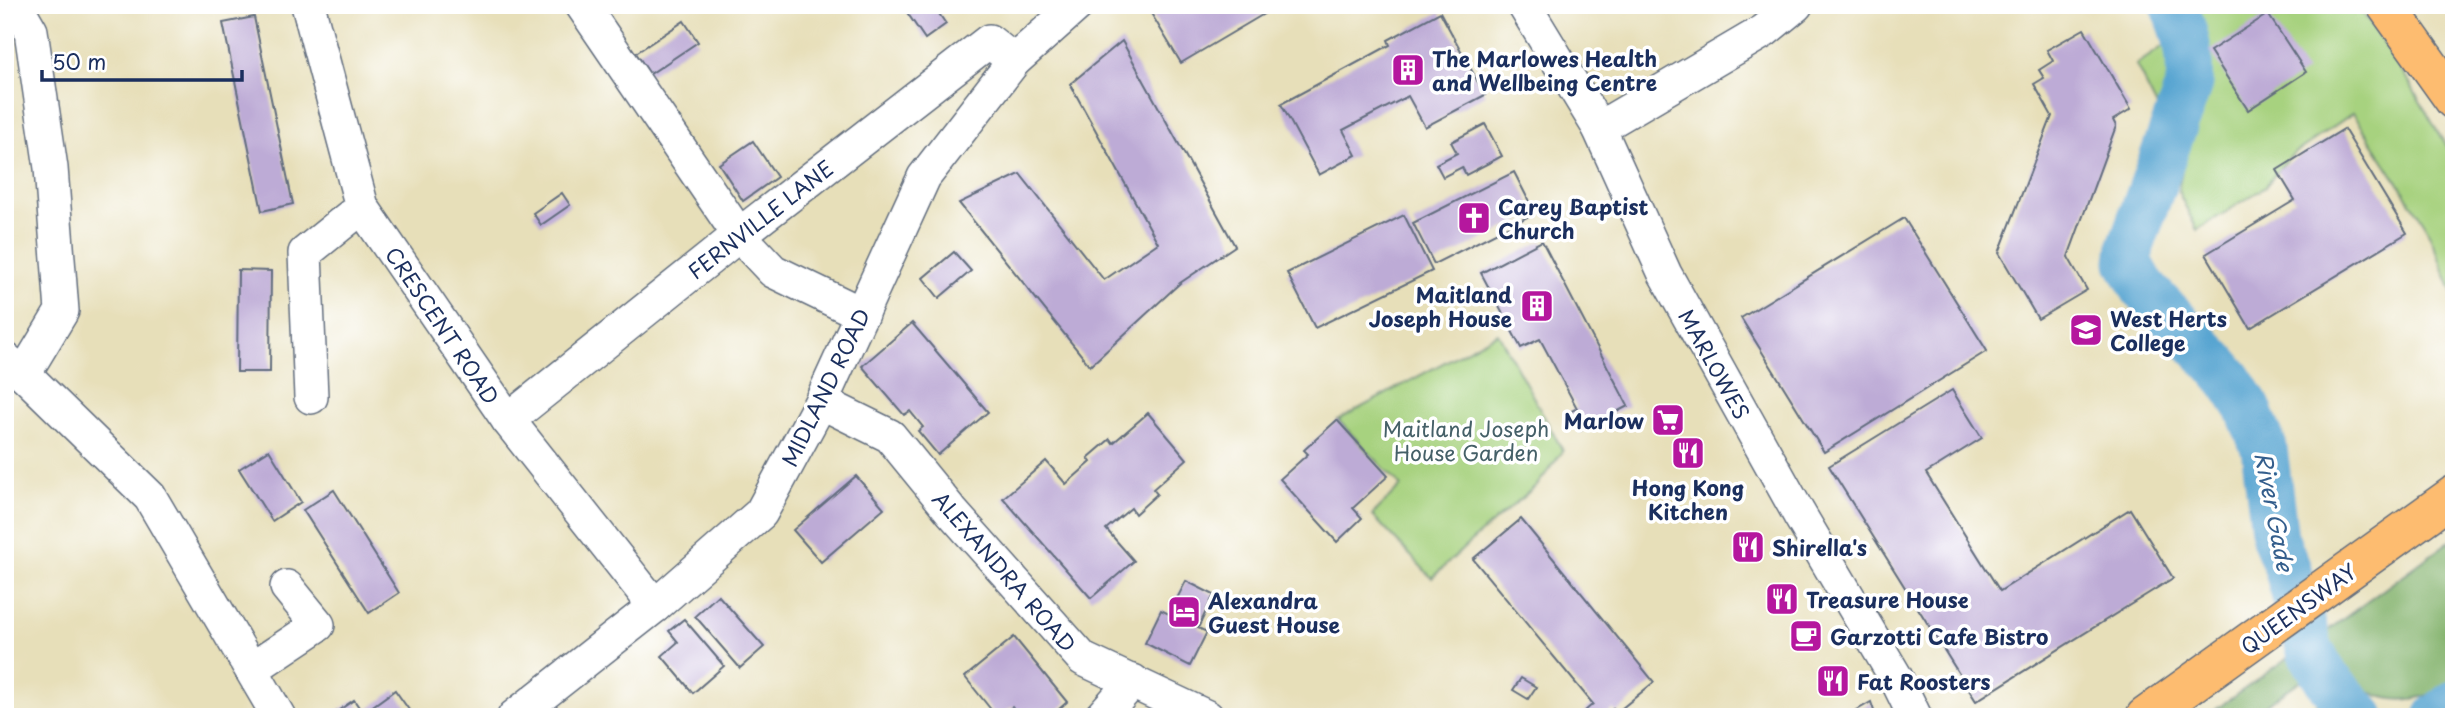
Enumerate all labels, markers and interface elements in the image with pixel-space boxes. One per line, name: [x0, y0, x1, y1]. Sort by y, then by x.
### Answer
scale bar: [42, 38, 242, 82]
place label: The Marlowes Health and Wellbeing Centre: [1432, 42, 1657, 98]
text: 50 m: [52, 45, 106, 77]
building icon: The Marlowes Health and Wellbeing Centre: [1389, 51, 1427, 89]
street label: FERNVILLE LANE: [680, 152, 840, 286]
place label: Carey Baptist Church: [1498, 190, 1649, 246]
church icon: Carey Baptist Church: [1455, 199, 1493, 237]
street label: CRESCENT ROAD: [378, 240, 508, 410]
place label: Maitland Joseph House: [1369, 278, 1512, 334]
building icon: Maitland Joseph House: [1518, 287, 1556, 325]
street label: MIDLAND ROAD: [773, 302, 877, 472]
place label: West Herts College: [2110, 302, 2227, 358]
street label: MARLOWES: [1671, 303, 1759, 425]
school or university icon: West Herts College: [2067, 311, 2105, 349]
supermarket icon: Marlow: [1649, 401, 1687, 439]
place label: Marlow: [1564, 404, 1644, 436]
park label: Maitland Joseph House Garden: [1383, 412, 1549, 468]
restaurant icon: Hong Kong Kitchen: [1669, 434, 1707, 472]
water label: River Gade: [2246, 449, 2304, 576]
place label: Hong Kong Kitchen: [1632, 471, 1744, 527]
street label: ALEXANDRA ROAD: [926, 483, 1084, 659]
restaurant icon: Shirella's: [1729, 528, 1767, 566]
place label: Shirella's: [1772, 531, 1867, 563]
street label: QUEENSWAY: [2233, 555, 2363, 661]
restaurant icon: Treasure House: [1763, 580, 1801, 618]
place label: Treasure House: [1806, 583, 1969, 615]
place label: Alexandra Guest House: [1207, 584, 1340, 640]
hotel icon: Alexandra Guest House: [1165, 593, 1203, 631]
cafe icon: Garzotti Cafe Bistro: [1787, 617, 1825, 655]
place label: Garzotti Cafe Bistro: [1830, 620, 2048, 652]
restaurant icon: Fat Roosters: [1814, 662, 1852, 700]
place label: Fat Roosters: [1857, 665, 1990, 697]

